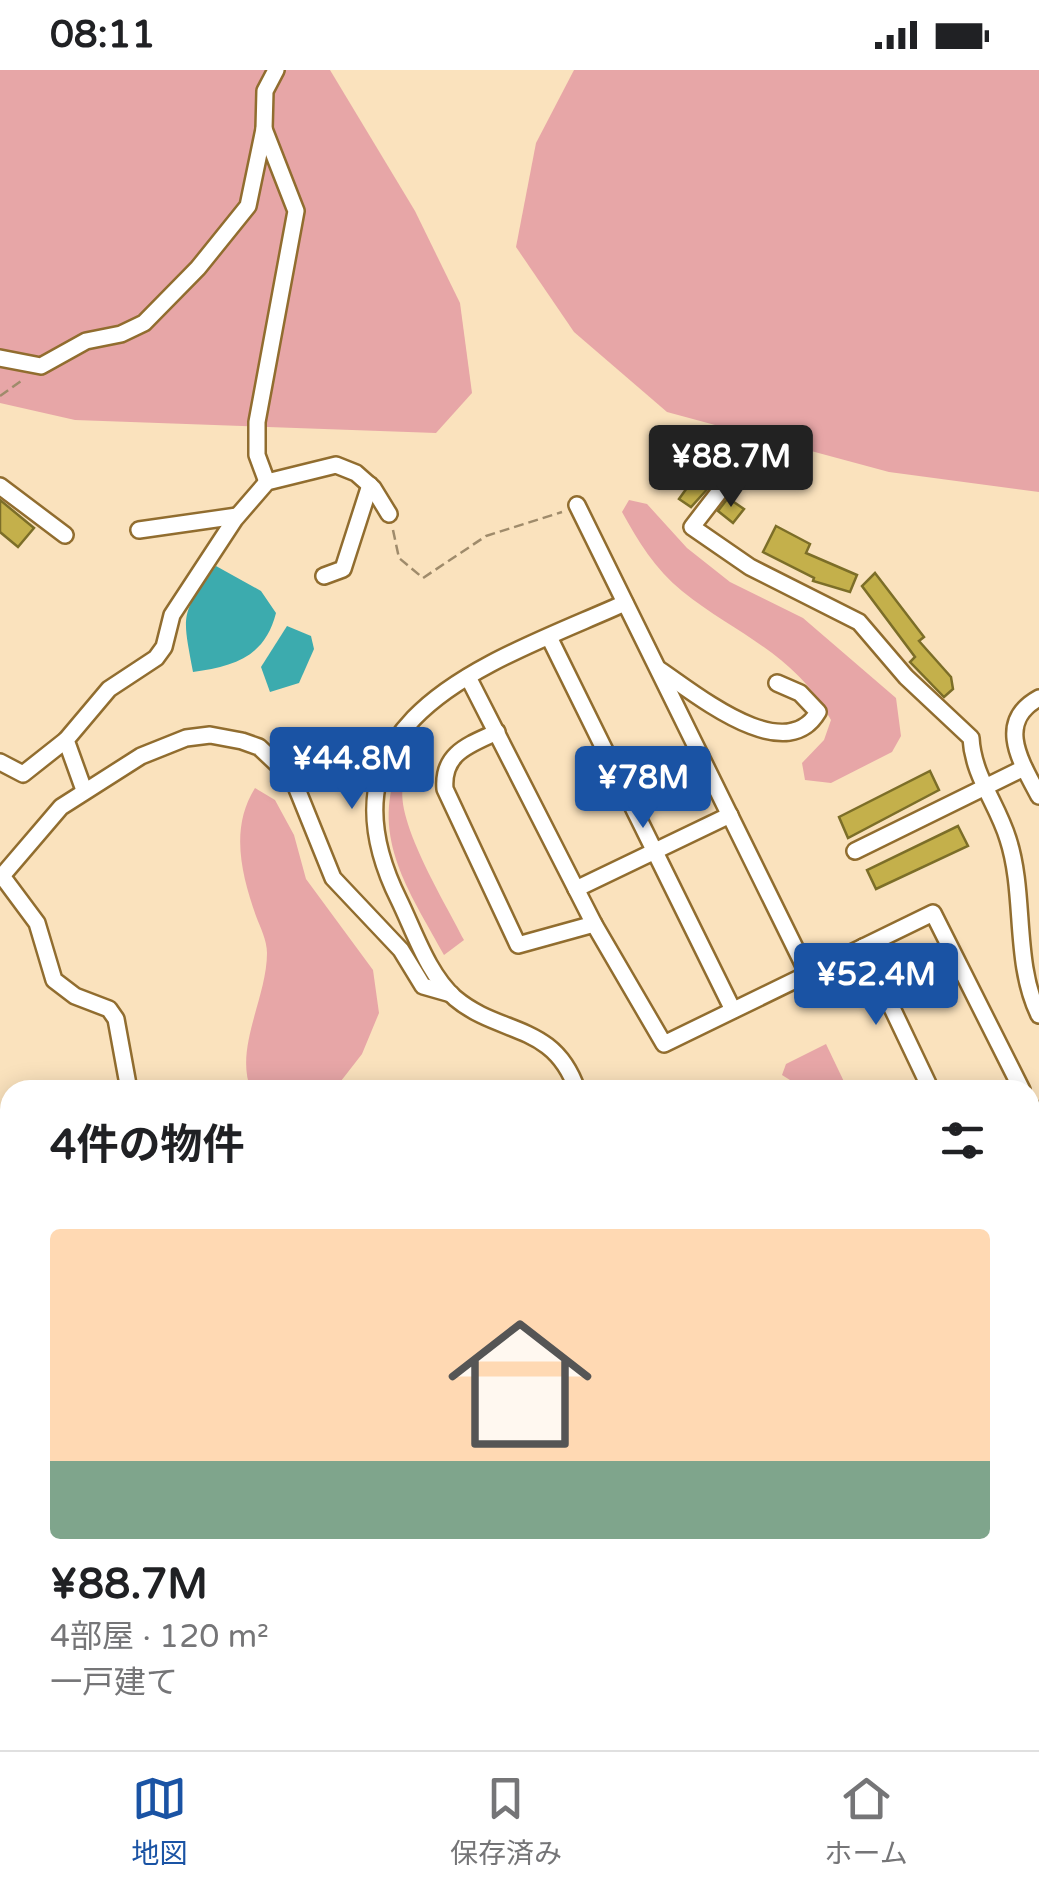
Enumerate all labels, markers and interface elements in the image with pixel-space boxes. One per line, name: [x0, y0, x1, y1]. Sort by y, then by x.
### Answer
text: 08:11: [50, 12, 155, 58]
pin: ¥88.7M: [650, 425, 812, 510]
text: ¥88.7M: [671, 438, 791, 476]
pin: ¥44.8M: [271, 727, 433, 812]
text: ¥44.8M: [292, 740, 412, 778]
pin: ¥78M: [584, 746, 702, 831]
text: ¥78M: [597, 759, 689, 797]
pin: ¥52.4M: [795, 943, 957, 1028]
text: ¥52.4M: [816, 956, 936, 994]
icon: filters: [935, 1113, 990, 1168]
text: 4件の物件: [50, 1120, 244, 1171]
icon: home: [430, 1294, 610, 1474]
text: ¥88.7M: [50, 1559, 208, 1610]
text: 4部屋 · 120 m²: [50, 1618, 269, 1656]
text: 一戸建て: [50, 1664, 178, 1702]
tab: 地図: [131, 1771, 187, 1871]
tab: 保存済み: [450, 1771, 562, 1871]
tab: ホーム: [825, 1771, 908, 1871]

